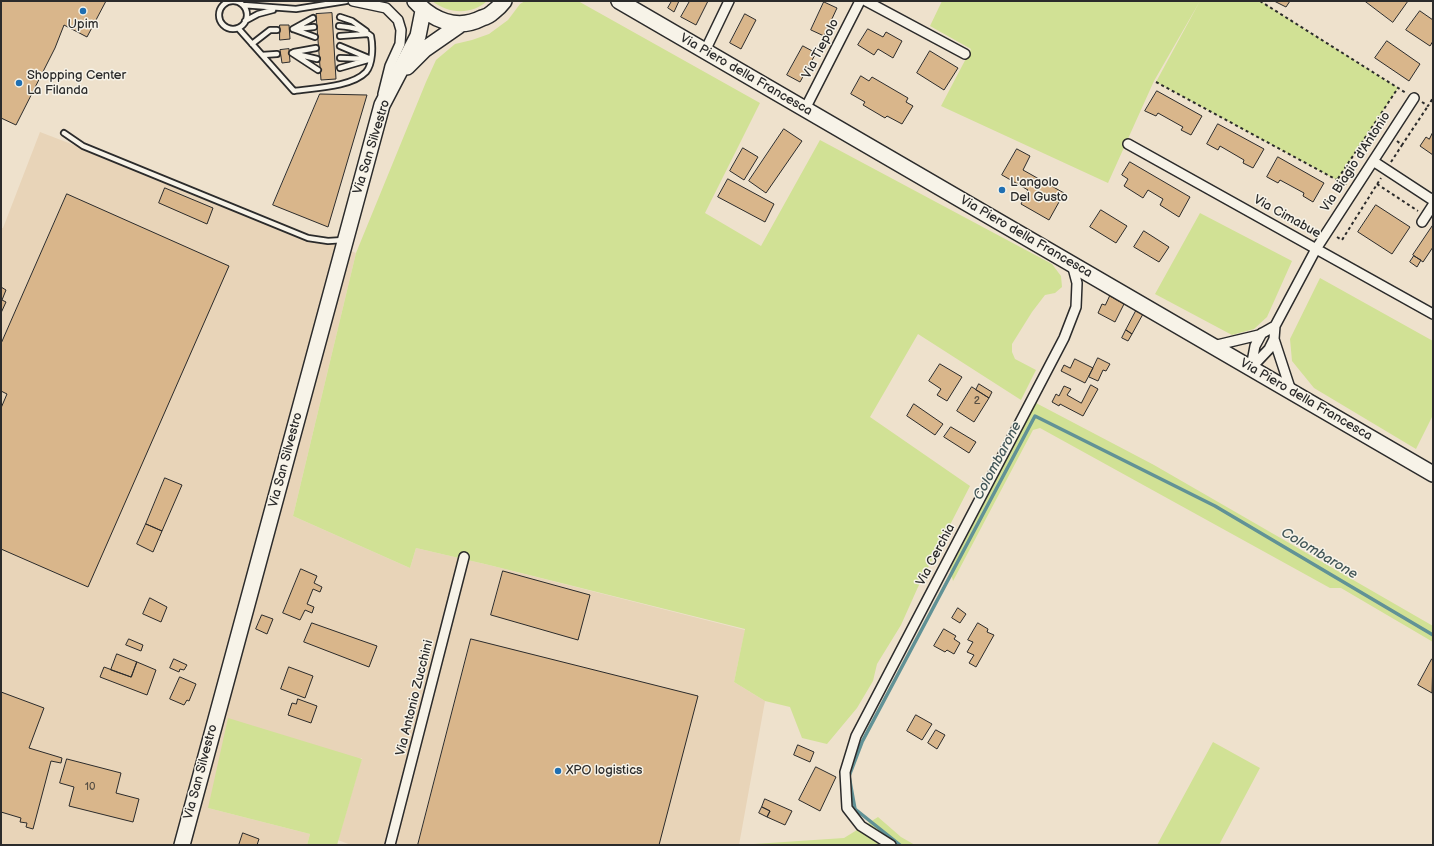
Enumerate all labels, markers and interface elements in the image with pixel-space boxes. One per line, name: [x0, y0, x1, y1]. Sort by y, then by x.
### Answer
marker: Upim: [78, 6, 88, 16]
street label: Via Tiepolo: [799, 16, 843, 82]
place label: Upim: [68, 17, 98, 33]
street label: Via Piero della Francesca: [677, 31, 815, 119]
place label: Shopping Center La Filanda: [27, 68, 126, 99]
marker: Shopping Center La Filanda: [14, 78, 24, 88]
street label: Via San Silvestro: [350, 98, 394, 196]
street label: Via Biagio d'Antonio: [1318, 109, 1394, 215]
place label: L'angolo Del Gusto: [1010, 175, 1068, 206]
marker: L'angolo Del Gusto: [997, 185, 1007, 195]
street label: Via Cimabue: [1251, 192, 1323, 242]
street label: Via Piero della Francesca: [957, 193, 1095, 281]
street label: Via Piero della Francesca: [1237, 356, 1375, 444]
house number: 2: [974, 394, 980, 408]
street label: Via San Silvestro: [266, 411, 306, 509]
water label: Colombarone: [970, 419, 1026, 503]
street label: Via Cerchia: [913, 521, 959, 589]
water label: Colombarone: [1278, 525, 1360, 583]
street label: Via Antonio Zucchini: [393, 638, 437, 758]
street label: Via San Silvestro: [181, 723, 221, 821]
place label: XPO logistics: [566, 763, 643, 779]
marker: XPO logistics: [553, 766, 563, 776]
house number: 10: [85, 780, 95, 794]

